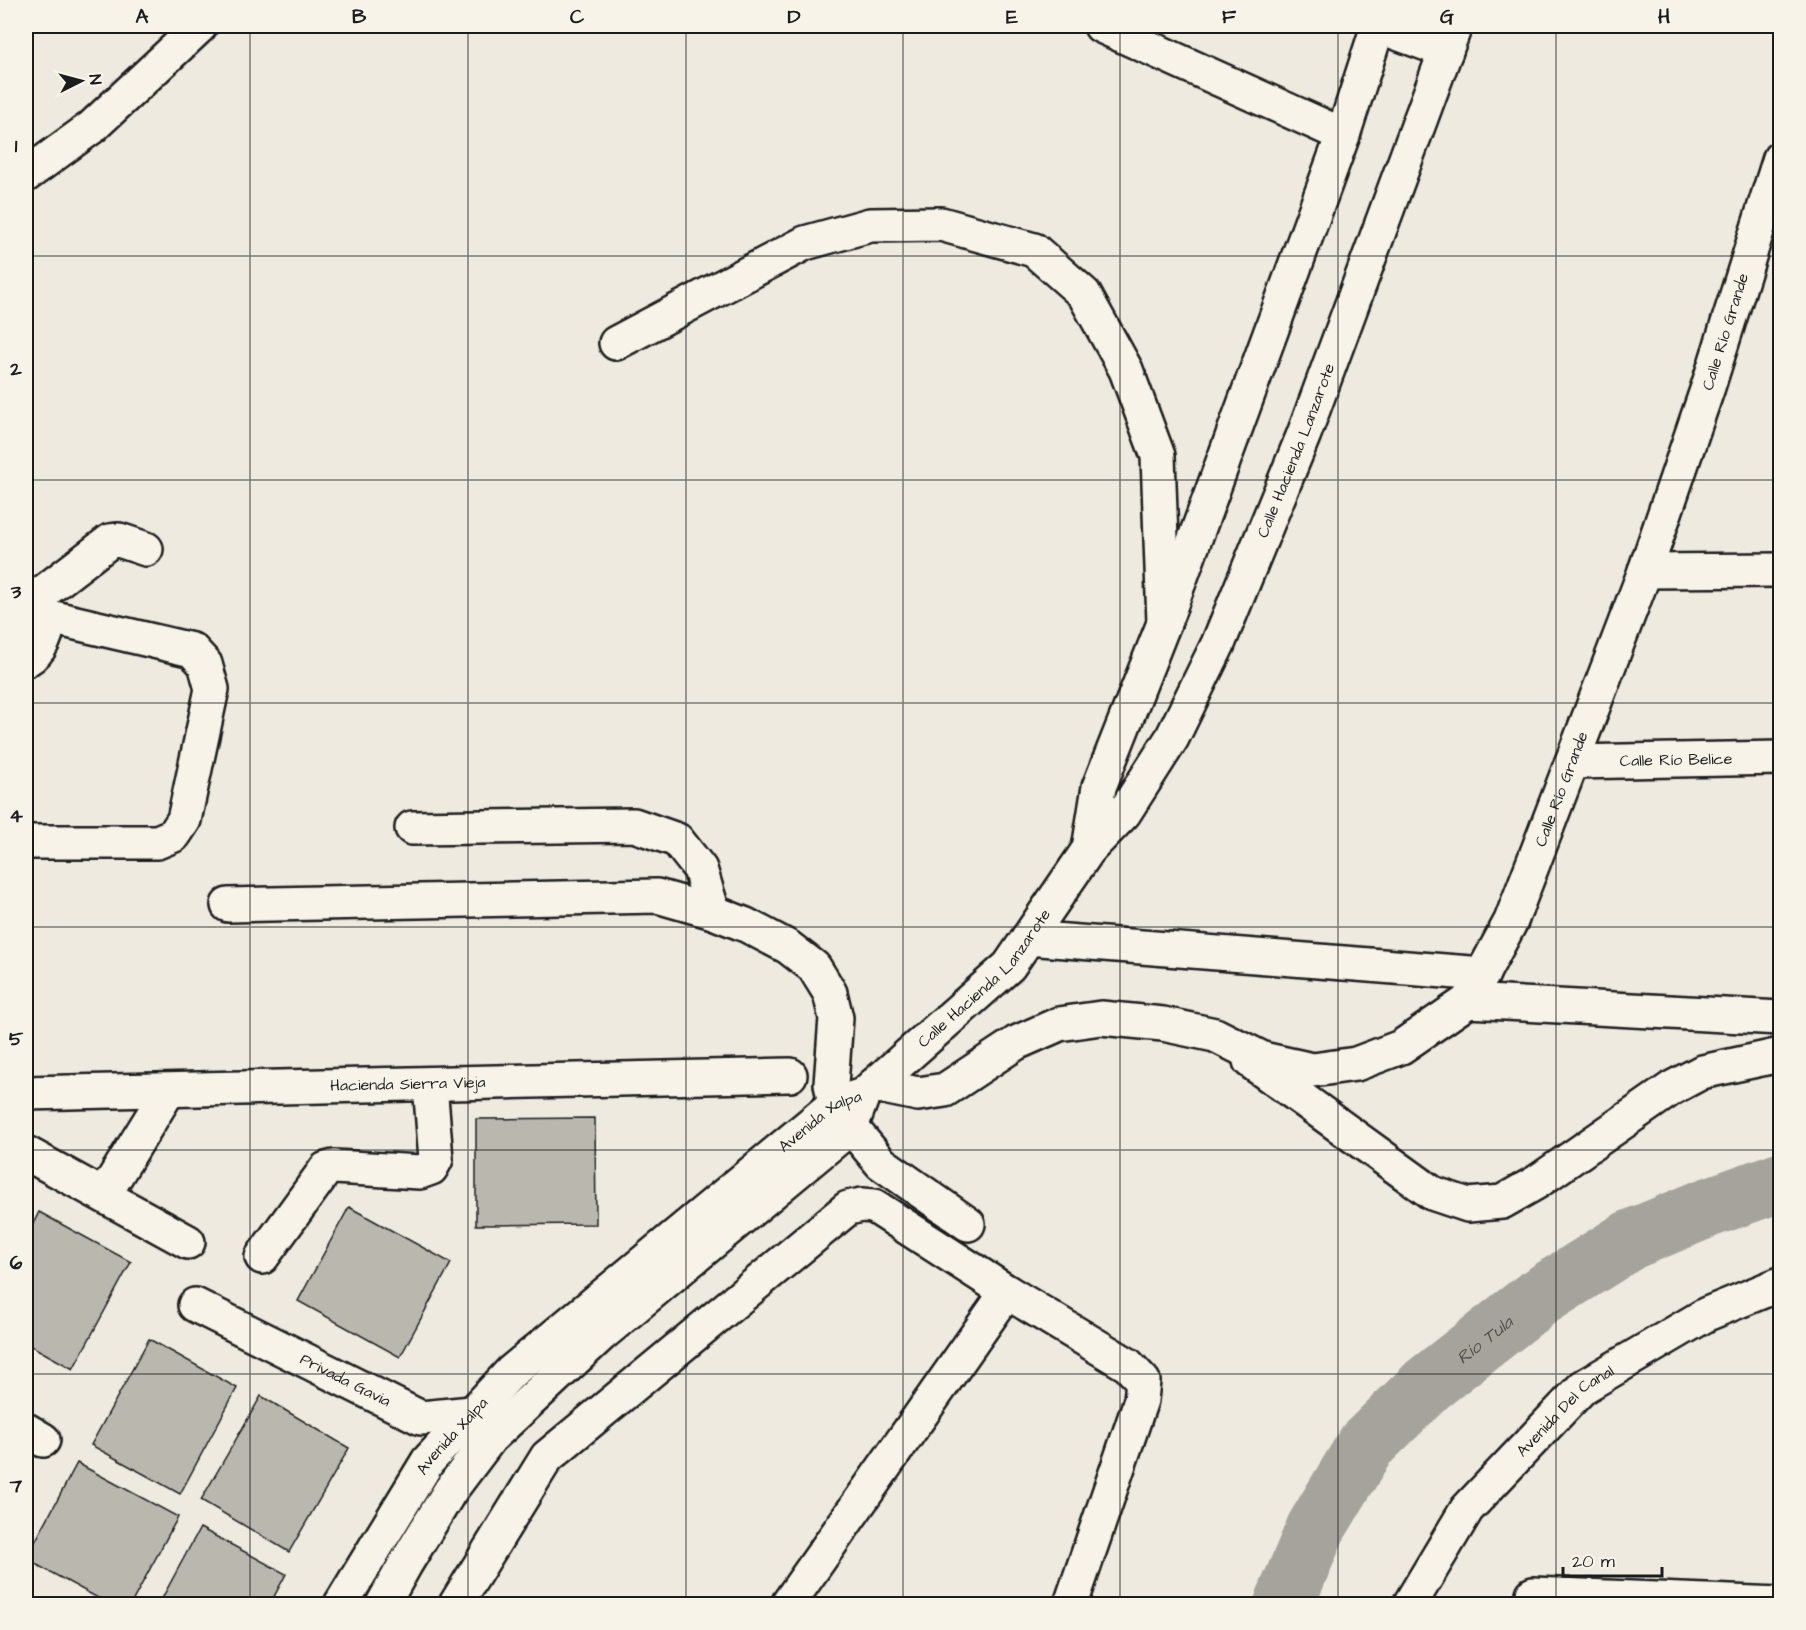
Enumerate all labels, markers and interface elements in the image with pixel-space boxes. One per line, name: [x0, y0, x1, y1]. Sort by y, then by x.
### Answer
text: A: [136, 3, 149, 31]
text: B: [352, 3, 367, 31]
text: C: [570, 3, 585, 31]
text: D: [788, 3, 801, 31]
text: E: [1006, 3, 1018, 31]
text: F: [1222, 3, 1237, 31]
text: G: [1440, 3, 1454, 31]
text: H: [1658, 3, 1670, 31]
north arrow: [51, 51, 111, 111]
text: N: [83, 73, 106, 86]
text: 1: [15, 132, 18, 160]
street label: Calle Río Grande: [1697, 270, 1754, 393]
text: 2: [9, 355, 22, 383]
street label: Calle Hacienda Lanzarote: [1252, 360, 1340, 541]
text: 3: [10, 578, 22, 606]
street label: Calle Río Grande: [1529, 728, 1594, 850]
street label: Calle Río Belice: [1620, 748, 1733, 772]
text: 4: [9, 802, 23, 830]
street label: Calle Hacienda Lanzarote: [913, 904, 1056, 1053]
text: 5: [9, 1025, 24, 1053]
street label: Hacienda Sierra Vieja: [330, 1071, 486, 1097]
street label: Avenida Xalpa: [774, 1085, 864, 1157]
text: 6: [10, 1249, 23, 1277]
water label: Río Tula: [1451, 1309, 1519, 1370]
street label: Privada Gavia: [296, 1348, 394, 1412]
street label: Avenida Del Canal: [1511, 1360, 1618, 1462]
street label: Avenida Xalpa: [411, 1392, 493, 1479]
text: 7: [9, 1472, 23, 1500]
scale bar: [1563, 1540, 1662, 1578]
text: 20 m: [1572, 1549, 1615, 1574]

